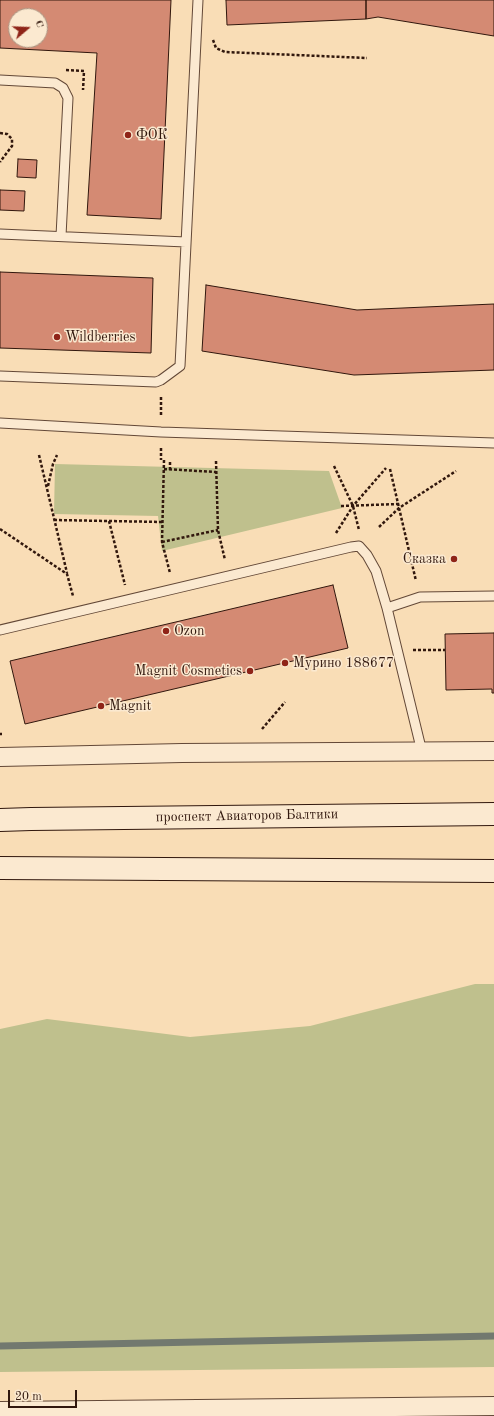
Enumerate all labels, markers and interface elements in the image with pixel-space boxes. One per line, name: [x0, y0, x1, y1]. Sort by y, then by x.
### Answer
north arrow: [8, 8, 48, 48]
text: С: [32, 19, 45, 29]
place label: ФОК: [136, 127, 168, 143]
marker: ФОК: [123, 130, 133, 140]
place label: Wildberries: [65, 329, 136, 345]
marker: Wildberries: [52, 332, 62, 342]
place label: Сказка: [403, 551, 446, 567]
marker: Сказка: [449, 554, 459, 564]
place label: Ozon: [174, 623, 204, 639]
marker: Ozon: [161, 626, 171, 636]
place label: Мурино 188677: [293, 655, 394, 671]
marker: Мурино 188677: [280, 658, 290, 668]
place label: Magnit Cosmetics: [135, 663, 242, 679]
marker: Magnit Cosmetics: [245, 666, 255, 676]
place label: Magnit: [109, 698, 151, 714]
marker: Magnit: [96, 701, 106, 711]
street label: проспект Авиаторов Балтики: [156, 806, 338, 826]
scale bar: [10, 1382, 79, 1408]
text: 20 m: [15, 1391, 42, 1403]

